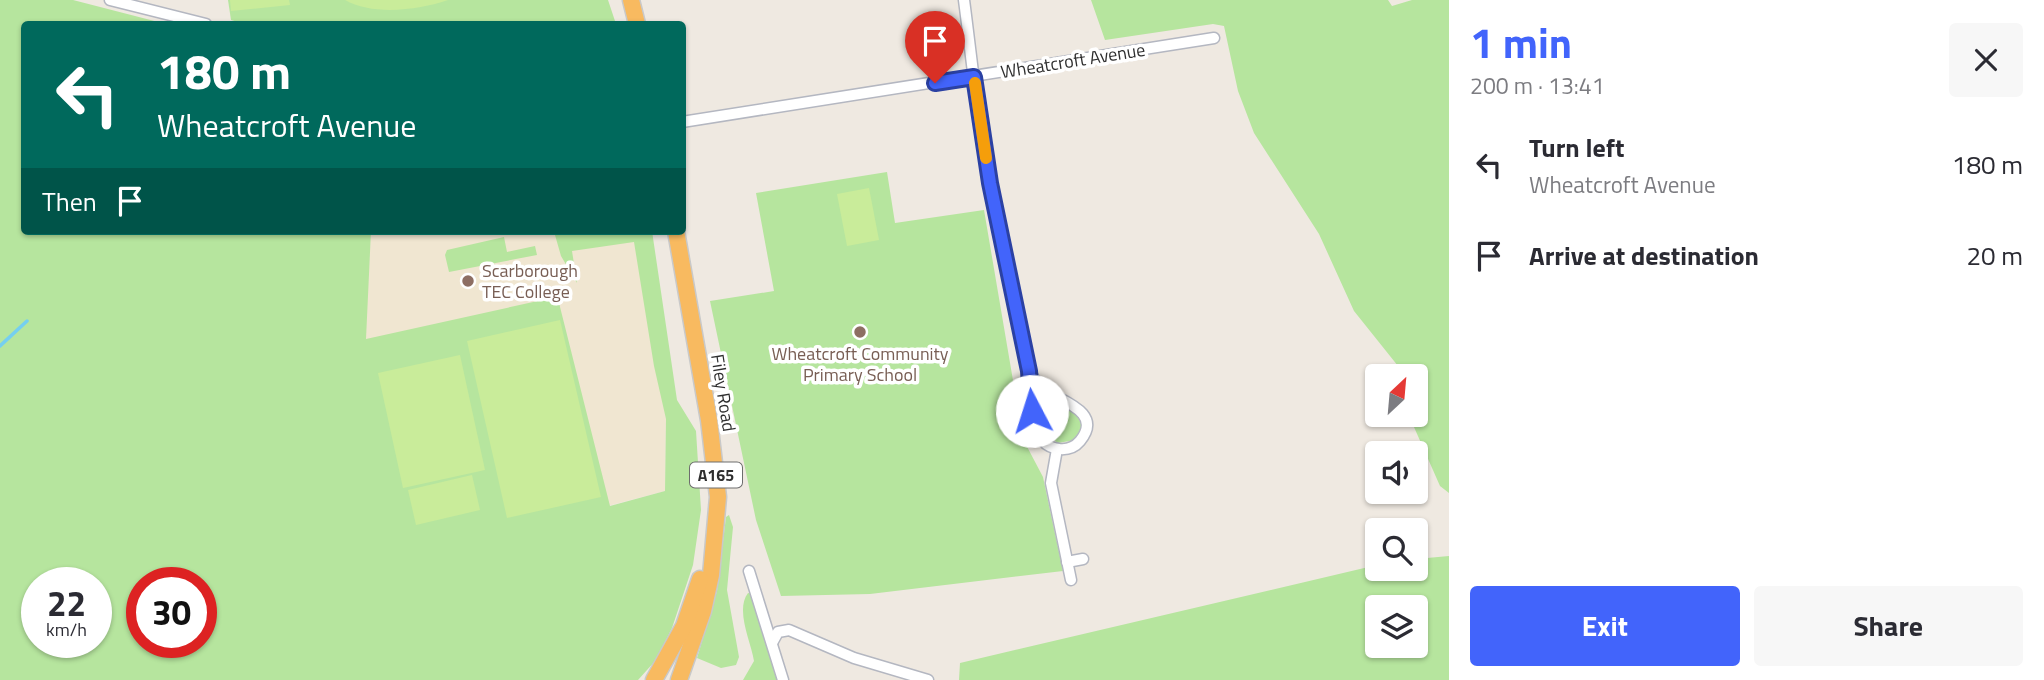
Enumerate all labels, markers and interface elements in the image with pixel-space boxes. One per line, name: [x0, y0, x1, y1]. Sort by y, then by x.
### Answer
text: 1 min: [1470, 10, 1572, 74]
pin: [905, 11, 965, 83]
icon: arrive: [916, 22, 954, 60]
button: close: [1949, 23, 2023, 97]
text: 180 m: [157, 33, 291, 108]
street label: Wheatcroft Avenue: [999, 36, 1147, 85]
icon: left: [42, 49, 133, 140]
text: 200 m · 13:41: [1470, 68, 1605, 103]
text: Wheatcroft Avenue: [157, 101, 417, 149]
text: Turn left: [1529, 128, 1624, 167]
text: 180 m: [1952, 145, 2023, 184]
icon: left: [1470, 146, 1508, 184]
text: Wheatcroft Avenue: [1529, 167, 1716, 202]
text: Then: [42, 182, 97, 221]
icon: arrive: [111, 182, 149, 220]
text: Arrive at destination: [1529, 236, 1759, 275]
text: 20 m: [1966, 236, 2023, 275]
icon: arrive: [1470, 237, 1508, 275]
place label: Scarborough TEC College: [482, 257, 578, 305]
marker: Scarborough TEC College: [460, 273, 476, 289]
marker: Wheatcroft Community Primary School: [852, 324, 868, 340]
place label: Wheatcroft Community Primary School: [771, 340, 949, 388]
street label: Filey Road: [704, 352, 743, 434]
north arrow: [1365, 364, 1428, 427]
map controls: [1365, 364, 1428, 658]
position arrow: [995, 374, 1069, 448]
button: sound: [1365, 441, 1428, 504]
road number: A165: [690, 462, 742, 488]
button: search: [1365, 518, 1428, 581]
speed limit sign: 30: [126, 567, 217, 658]
text: 22: [47, 576, 86, 630]
button: Exit: [1470, 586, 1740, 666]
button: Share: [1754, 586, 2023, 666]
button: layers: [1365, 595, 1428, 658]
text: km/h: [46, 616, 87, 643]

